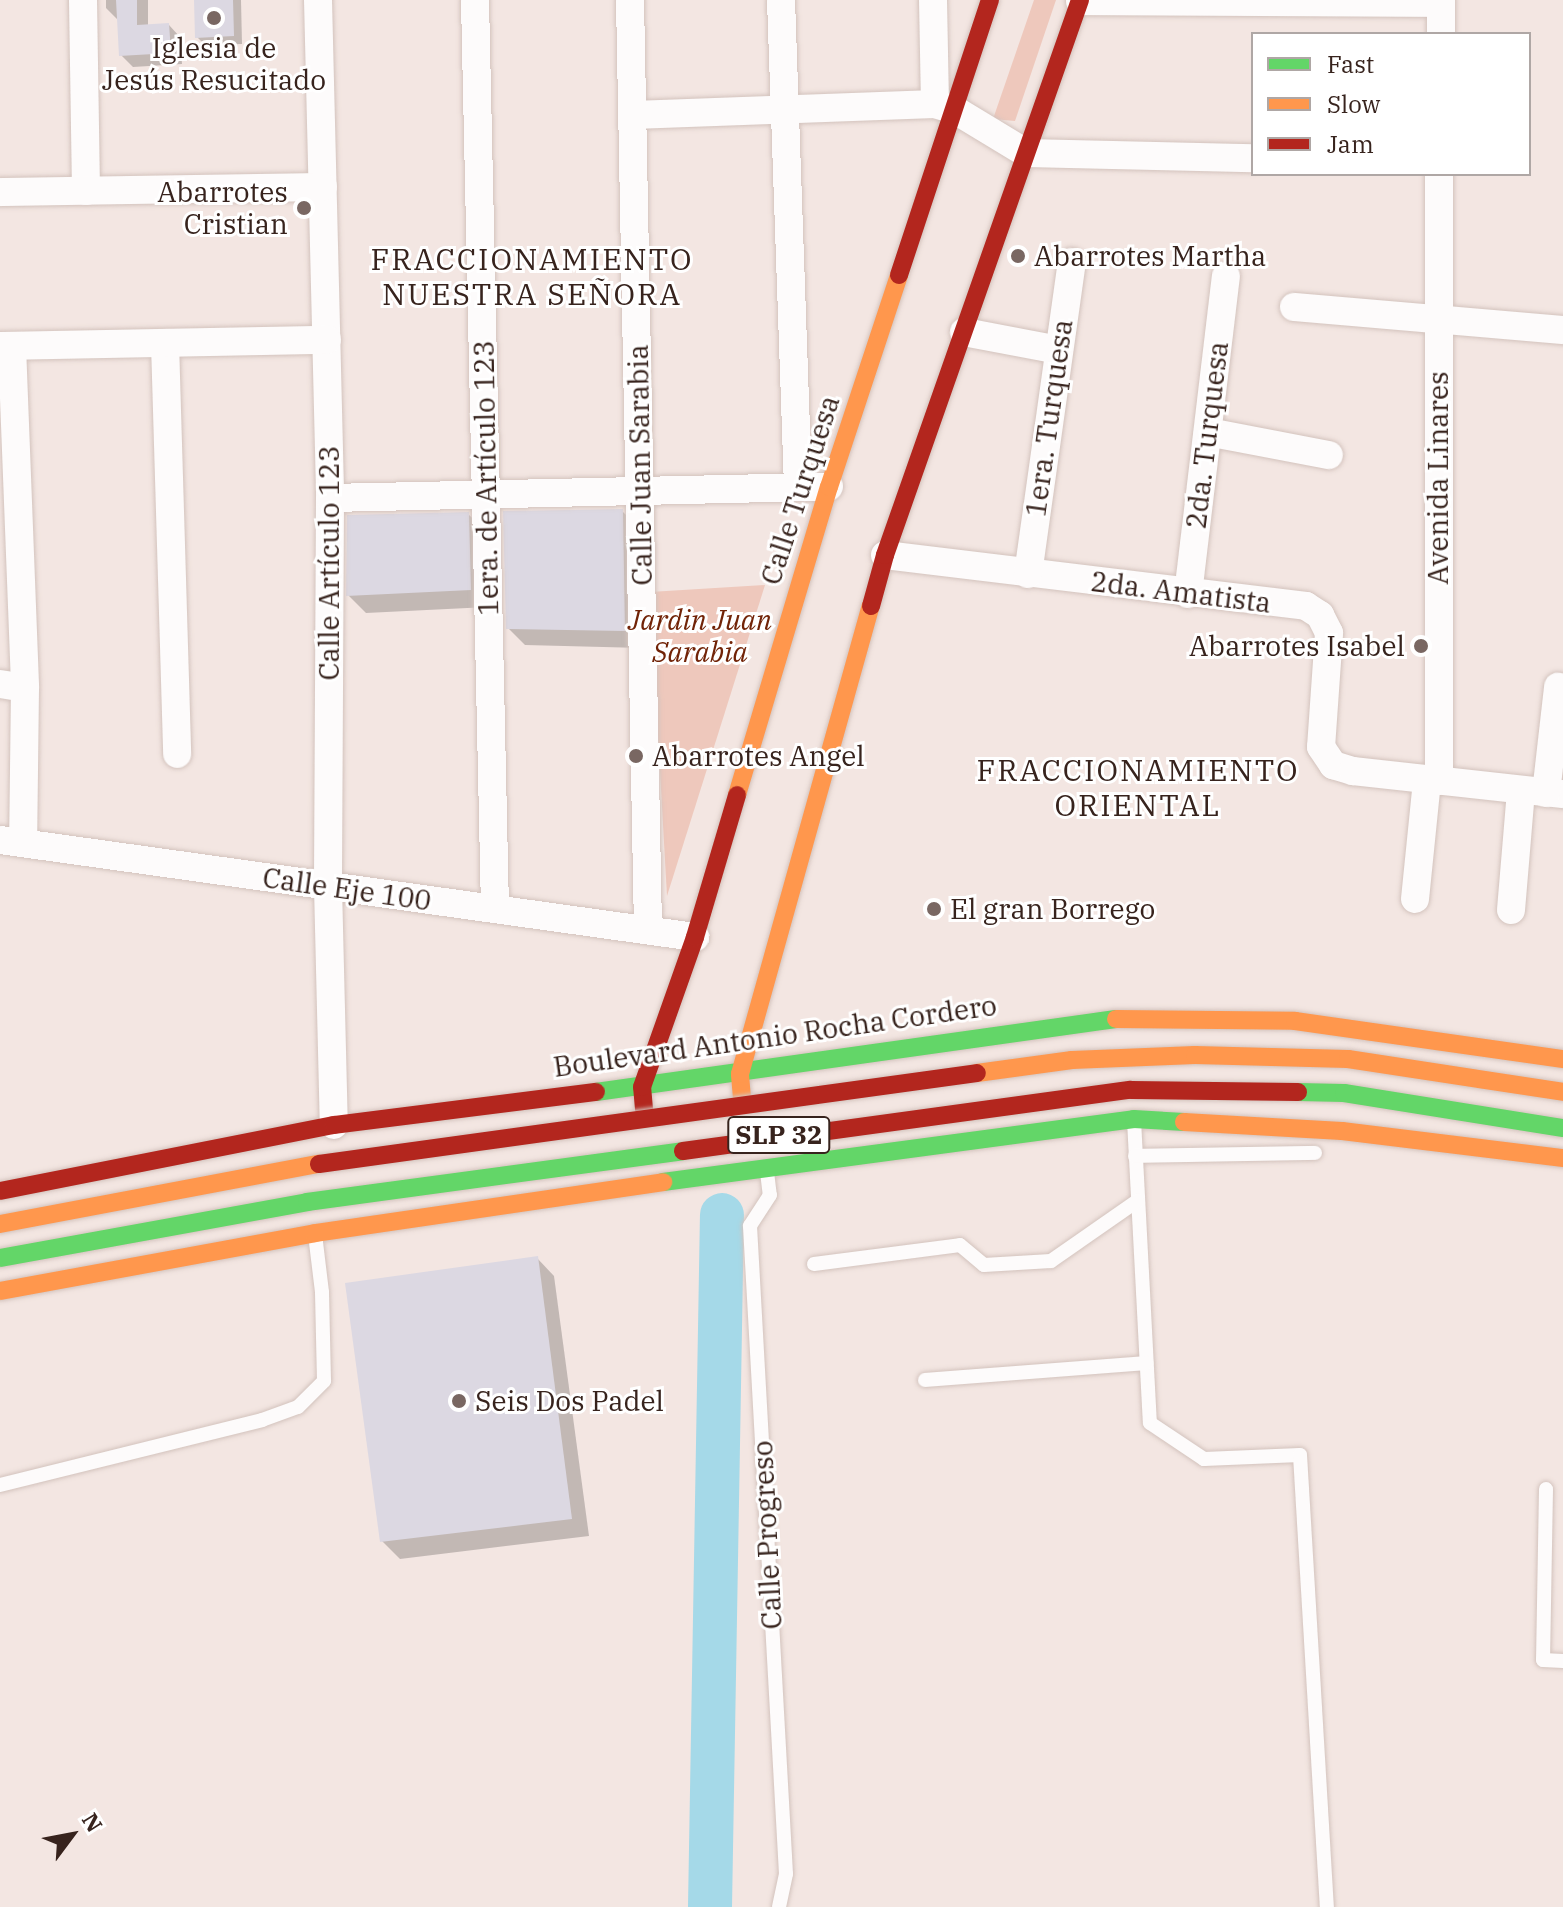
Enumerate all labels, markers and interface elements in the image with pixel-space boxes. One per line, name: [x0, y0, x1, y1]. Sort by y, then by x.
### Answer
marker: Iglesia de Jesús Resucitado: [205, 9, 223, 27]
place label: Iglesia de Jesús Resucitado: [102, 31, 326, 97]
legend: [1251, 32, 1531, 176]
text: Fast: [1327, 48, 1374, 80]
text: Slow: [1327, 88, 1380, 120]
text: Jam: [1327, 128, 1374, 160]
place label: Abarrotes Cristian: [157, 175, 288, 241]
marker: Abarrotes Cristian: [295, 199, 313, 217]
place label: Abarrotes Martha: [1034, 239, 1266, 273]
district label: FRACCIONAMIENTO NUESTRA SEÑORA: [370, 241, 694, 312]
marker: Abarrotes Martha: [1009, 247, 1027, 265]
street label: 1era. Turquesa: [1019, 317, 1079, 519]
street label: 2da. Turquesa: [1179, 339, 1235, 531]
street label: 1era. de Artículo 123: [467, 340, 505, 616]
street label: Calle Juan Sarabia: [621, 344, 659, 586]
street label: Avenida Linares: [1421, 371, 1455, 585]
street label: Calle Turquesa: [754, 391, 846, 589]
street label: Calle Artículo 123: [312, 446, 346, 680]
street label: 2da. Amatista: [1089, 564, 1273, 620]
park label: Jardin Juan Sarabia: [628, 603, 772, 669]
place label: Abarrotes Isabel: [1189, 629, 1405, 663]
marker: Abarrotes Isabel: [1412, 637, 1430, 655]
place label: Abarrotes Angel: [652, 739, 865, 773]
marker: Abarrotes Angel: [627, 747, 645, 765]
district label: FRACCIONAMIENTO ORIENTAL: [976, 752, 1300, 822]
street label: Calle Eje 100: [261, 861, 433, 917]
place label: El gran Borrego: [950, 892, 1155, 926]
marker: El gran Borrego: [925, 900, 943, 918]
street label: Boulevard Antonio Rocha Cordero: [551, 988, 999, 1084]
road number: SLP 32: [727, 1113, 831, 1157]
place label: Seis Dos Padel: [475, 1384, 664, 1418]
marker: Seis Dos Padel: [450, 1392, 468, 1410]
street label: Calle Progreso: [745, 1440, 789, 1630]
north arrow: [32, 1795, 112, 1875]
text: N: [76, 1807, 110, 1837]

